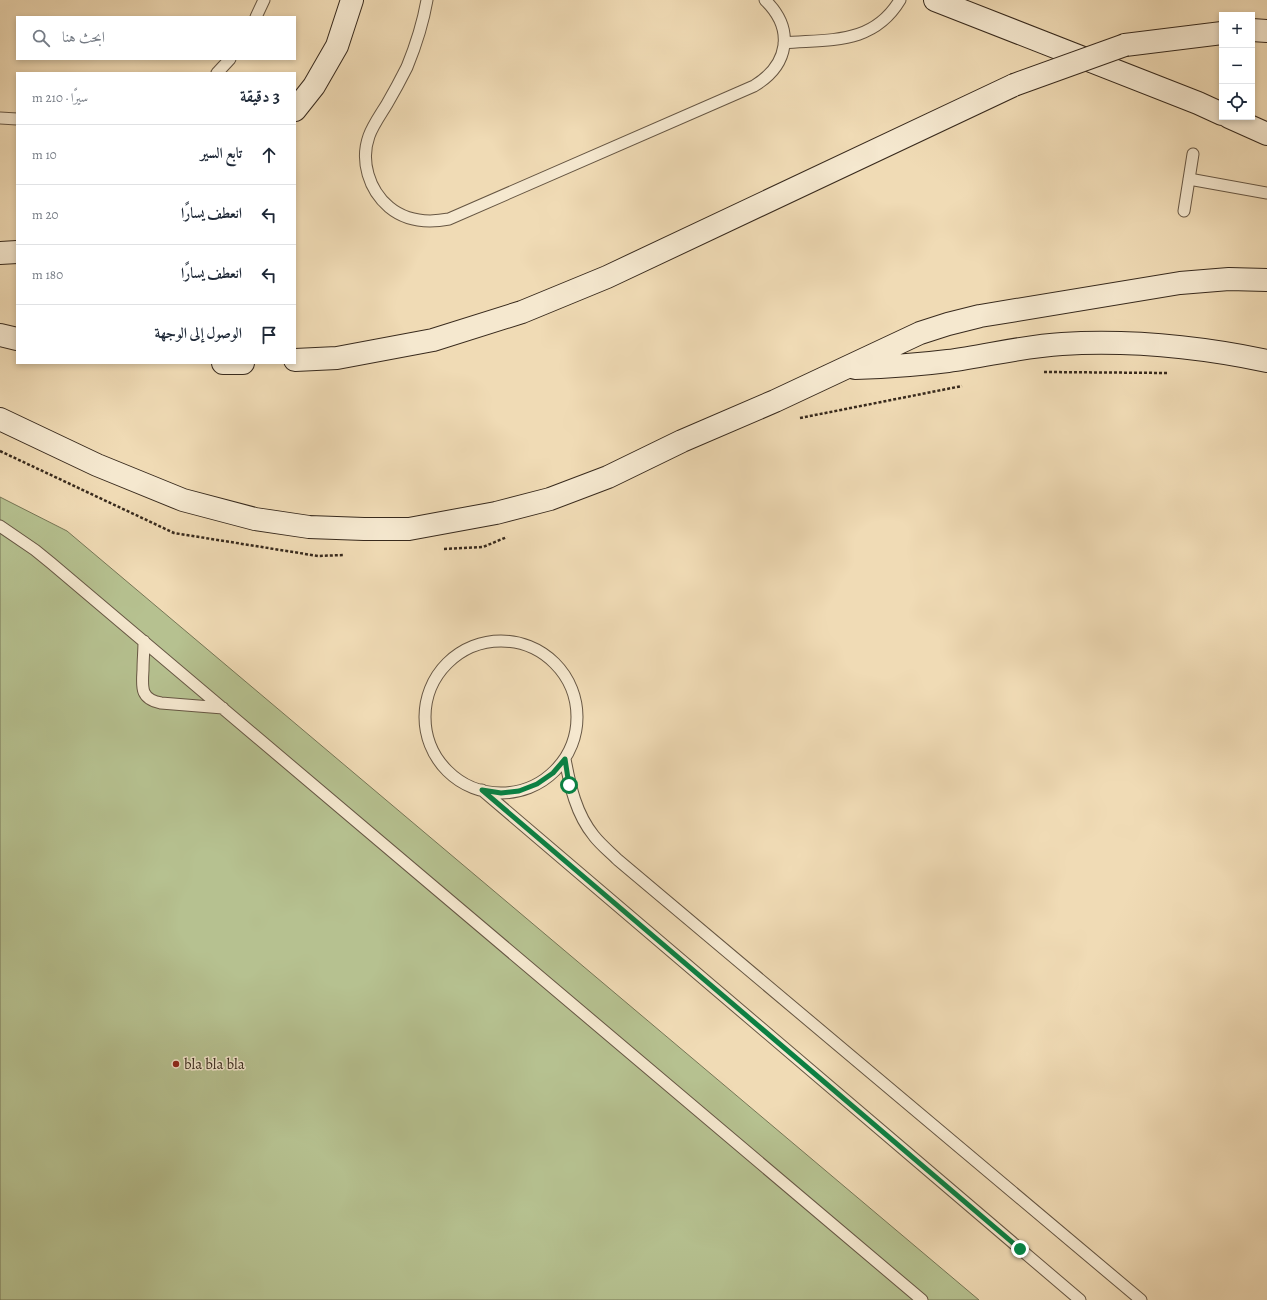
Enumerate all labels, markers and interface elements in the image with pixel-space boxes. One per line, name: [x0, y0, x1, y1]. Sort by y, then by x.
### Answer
map controls: [1219, 12, 1255, 120]
button: +: [1219, 12, 1255, 48]
search box: [16, 16, 296, 60]
icon: search: [30, 27, 52, 49]
text: ابحث هنا: [62, 27, 105, 47]
button: −: [1219, 48, 1255, 84]
button: locate: [1219, 84, 1255, 120]
text: 3 دقيقة: [240, 85, 280, 108]
text: سيرًا · 210 m: [32, 89, 88, 106]
text: تابع السير: [200, 143, 242, 163]
icon: ahead: [258, 144, 280, 166]
text: 10 m: [32, 146, 57, 163]
text: انعطف يسارًا: [181, 203, 242, 223]
icon: left: [258, 204, 280, 226]
text: 20 m: [32, 206, 59, 223]
text: انعطف يسارًا: [181, 263, 242, 283]
icon: left: [258, 264, 280, 286]
text: 180 m: [32, 266, 63, 283]
text: الوصول إلى الوجهة: [155, 323, 242, 343]
icon: arrive: [258, 324, 280, 346]
route start: [560, 776, 578, 794]
place label: bla bla bla: [184, 1054, 245, 1074]
marker: bla bla bla: [171, 1059, 181, 1069]
route end: [1011, 1240, 1029, 1258]

